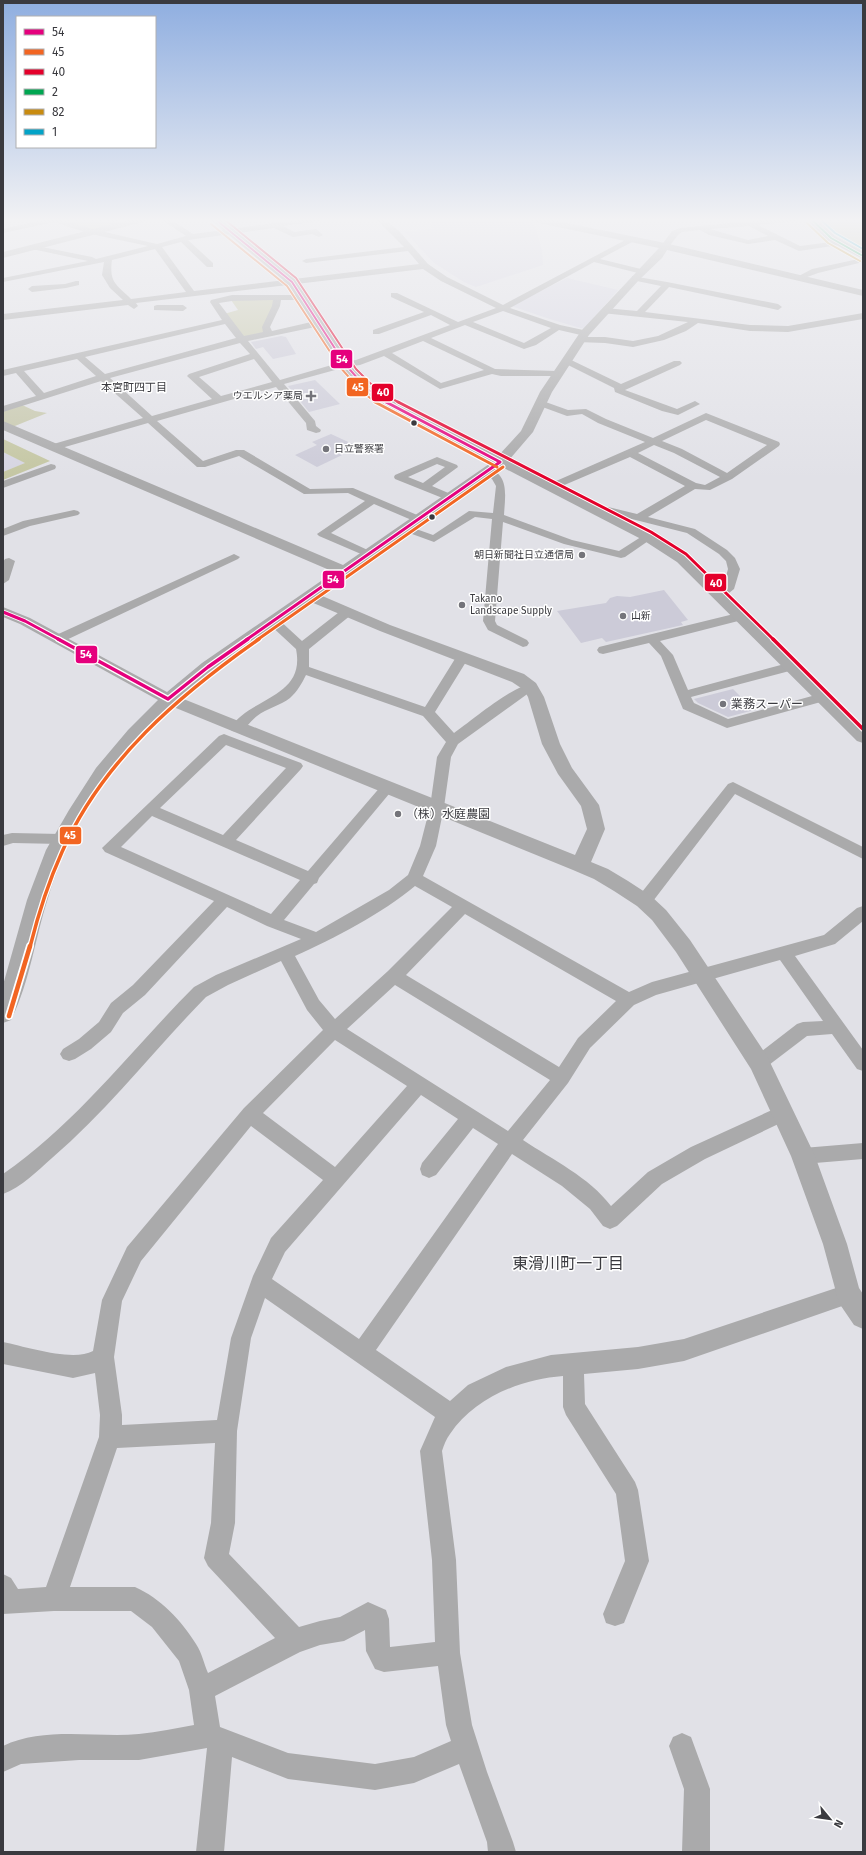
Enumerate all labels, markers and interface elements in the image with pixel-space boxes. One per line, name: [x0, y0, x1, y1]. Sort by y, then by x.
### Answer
legend: [16, 16, 156, 148]
text: 54: [52, 25, 65, 39]
text: 45: [52, 45, 64, 59]
text: 40: [52, 65, 65, 79]
text: 2: [52, 85, 58, 99]
text: 82: [52, 105, 64, 119]
text: 1: [52, 125, 57, 139]
line badge: 54: [330, 349, 353, 369]
text: 54: [336, 353, 348, 366]
line badge: 45: [346, 377, 369, 397]
district label: 本宮町四丁目: [101, 381, 167, 394]
text: 45: [352, 381, 364, 394]
line badge: 40: [371, 383, 394, 402]
text: 40: [377, 386, 390, 399]
place label: ウエルシア薬局: [233, 390, 303, 402]
marker: ウエルシア薬局: [306, 391, 316, 401]
unlabelled marker: [409, 418, 419, 428]
place label: 日立警察署: [334, 443, 384, 455]
marker: 日立警察署: [321, 444, 331, 454]
unlabelled marker: [427, 512, 437, 522]
place label: 朝日新聞社日立通信局: [474, 549, 574, 561]
marker: 朝日新聞社日立通信局: [577, 550, 587, 560]
line badge: 54: [322, 570, 345, 589]
text: 54: [327, 573, 339, 586]
line badge: 40: [704, 573, 727, 592]
text: 40: [710, 577, 723, 590]
place label: Takano Landscape Supply: [470, 593, 552, 617]
marker: Takano Landscape Supply: [457, 600, 467, 610]
place label: 山新: [631, 610, 651, 622]
marker: 山新: [618, 611, 628, 621]
line badge: 54: [75, 645, 98, 664]
text: 54: [80, 648, 92, 661]
place label: 業務スーパー: [731, 697, 803, 711]
marker: 業務スーパー: [718, 699, 728, 709]
place label: （株）水庭農園: [406, 807, 490, 821]
marker: （株）水庭農園: [393, 809, 403, 819]
line badge: 45: [59, 826, 82, 845]
text: 45: [64, 829, 76, 842]
district label: 東滑川町一丁目: [512, 1254, 624, 1273]
north arrow: [810, 1799, 850, 1839]
text: N: [831, 1817, 846, 1830]

